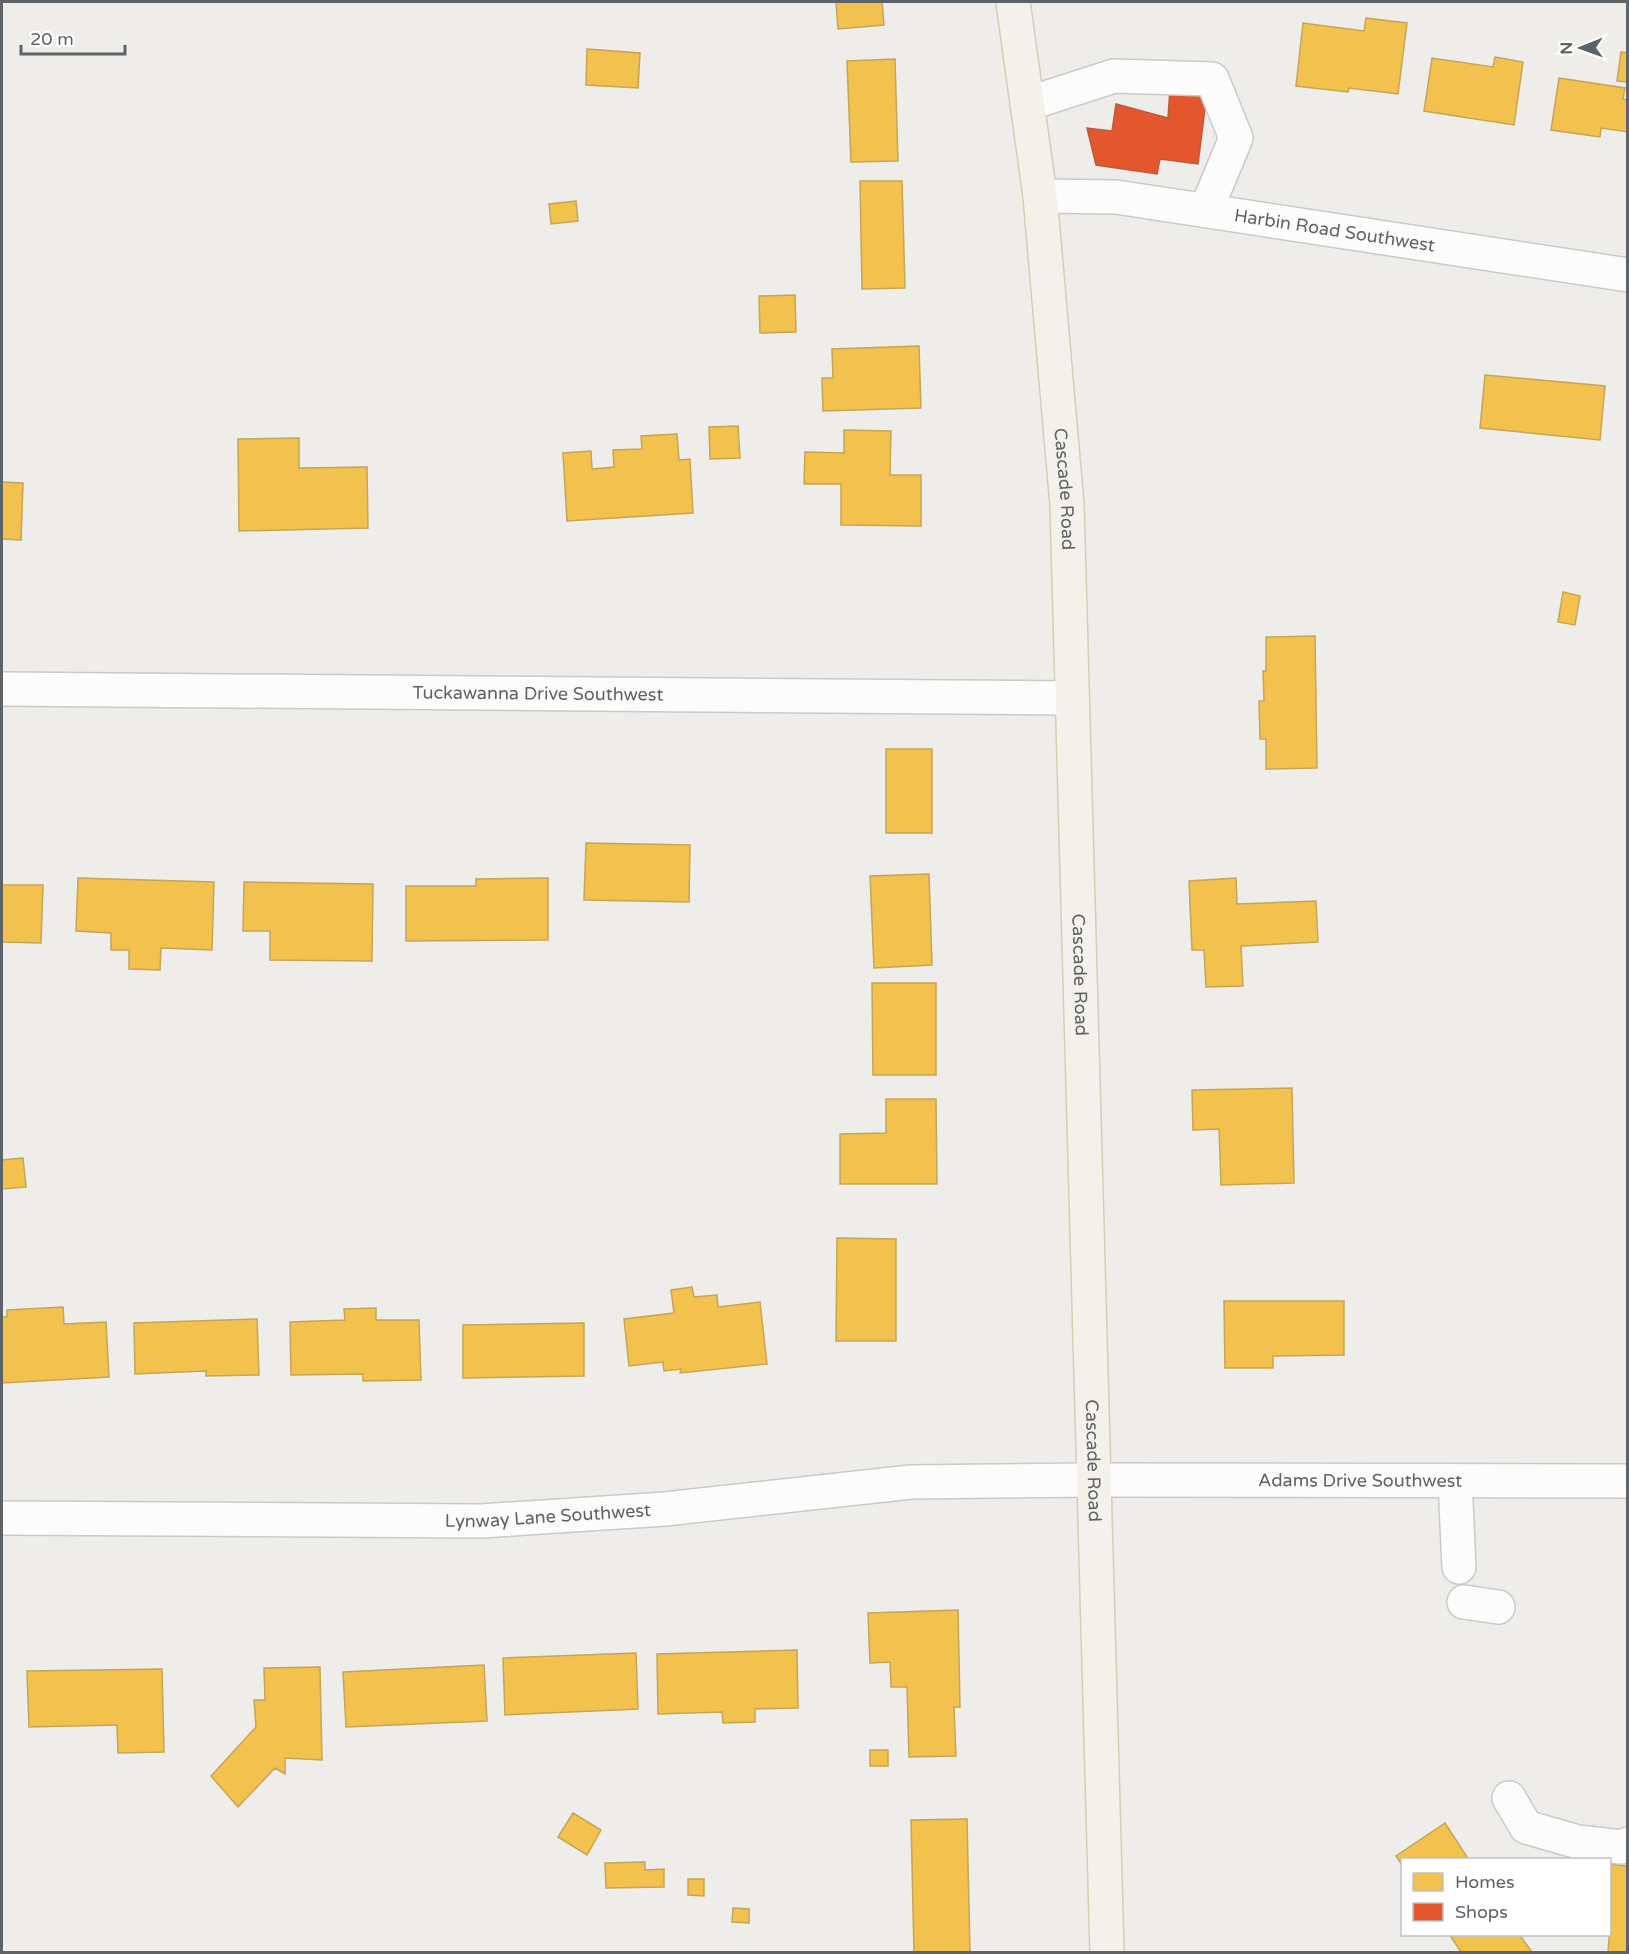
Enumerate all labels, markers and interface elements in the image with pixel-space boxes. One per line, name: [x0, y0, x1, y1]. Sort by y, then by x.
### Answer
scale bar: [21, 18, 124, 56]
north arrow: [1551, 18, 1611, 78]
text: 20 m: [30, 28, 74, 50]
text: N: [1557, 42, 1577, 55]
street label: Harbin Road Southwest: [1233, 204, 1436, 256]
street label: Cascade Road: [1049, 427, 1079, 551]
street label: Tuckawanna Drive Southwest: [413, 681, 664, 706]
street label: Cascade Road: [1067, 913, 1093, 1036]
street label: Cascade Road: [1081, 1399, 1106, 1522]
street label: Adams Drive Southwest: [1258, 1469, 1462, 1492]
street label: Lynway Lane Southwest: [445, 1499, 652, 1532]
legend: [1401, 1858, 1611, 1936]
text: Homes: [1455, 1871, 1515, 1893]
text: Shops: [1455, 1901, 1508, 1923]

